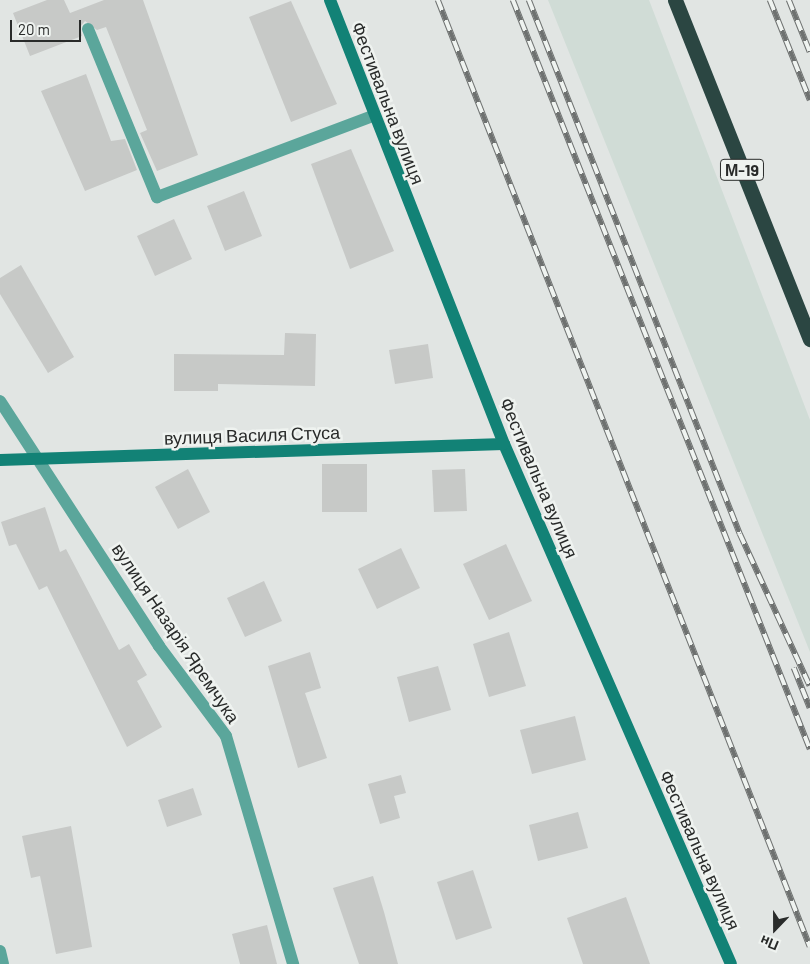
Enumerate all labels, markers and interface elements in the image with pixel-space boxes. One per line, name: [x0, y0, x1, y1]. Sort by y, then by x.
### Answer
scale bar: [12, 10, 84, 42]
street label: Фестивальна вулиця: [347, 19, 429, 187]
text: 20 m: [18, 20, 50, 38]
road number: М-19: [720, 156, 764, 184]
street label: Фестивальна вулиця: [495, 395, 583, 561]
street label: вулиця Василя Стуса: [164, 421, 340, 449]
street label: вулиця Назарія Яремчука: [108, 539, 244, 727]
street label: Фестивальна вулиця: [655, 767, 745, 933]
north arrow: [750, 904, 800, 954]
text: Пн: [757, 932, 781, 955]

